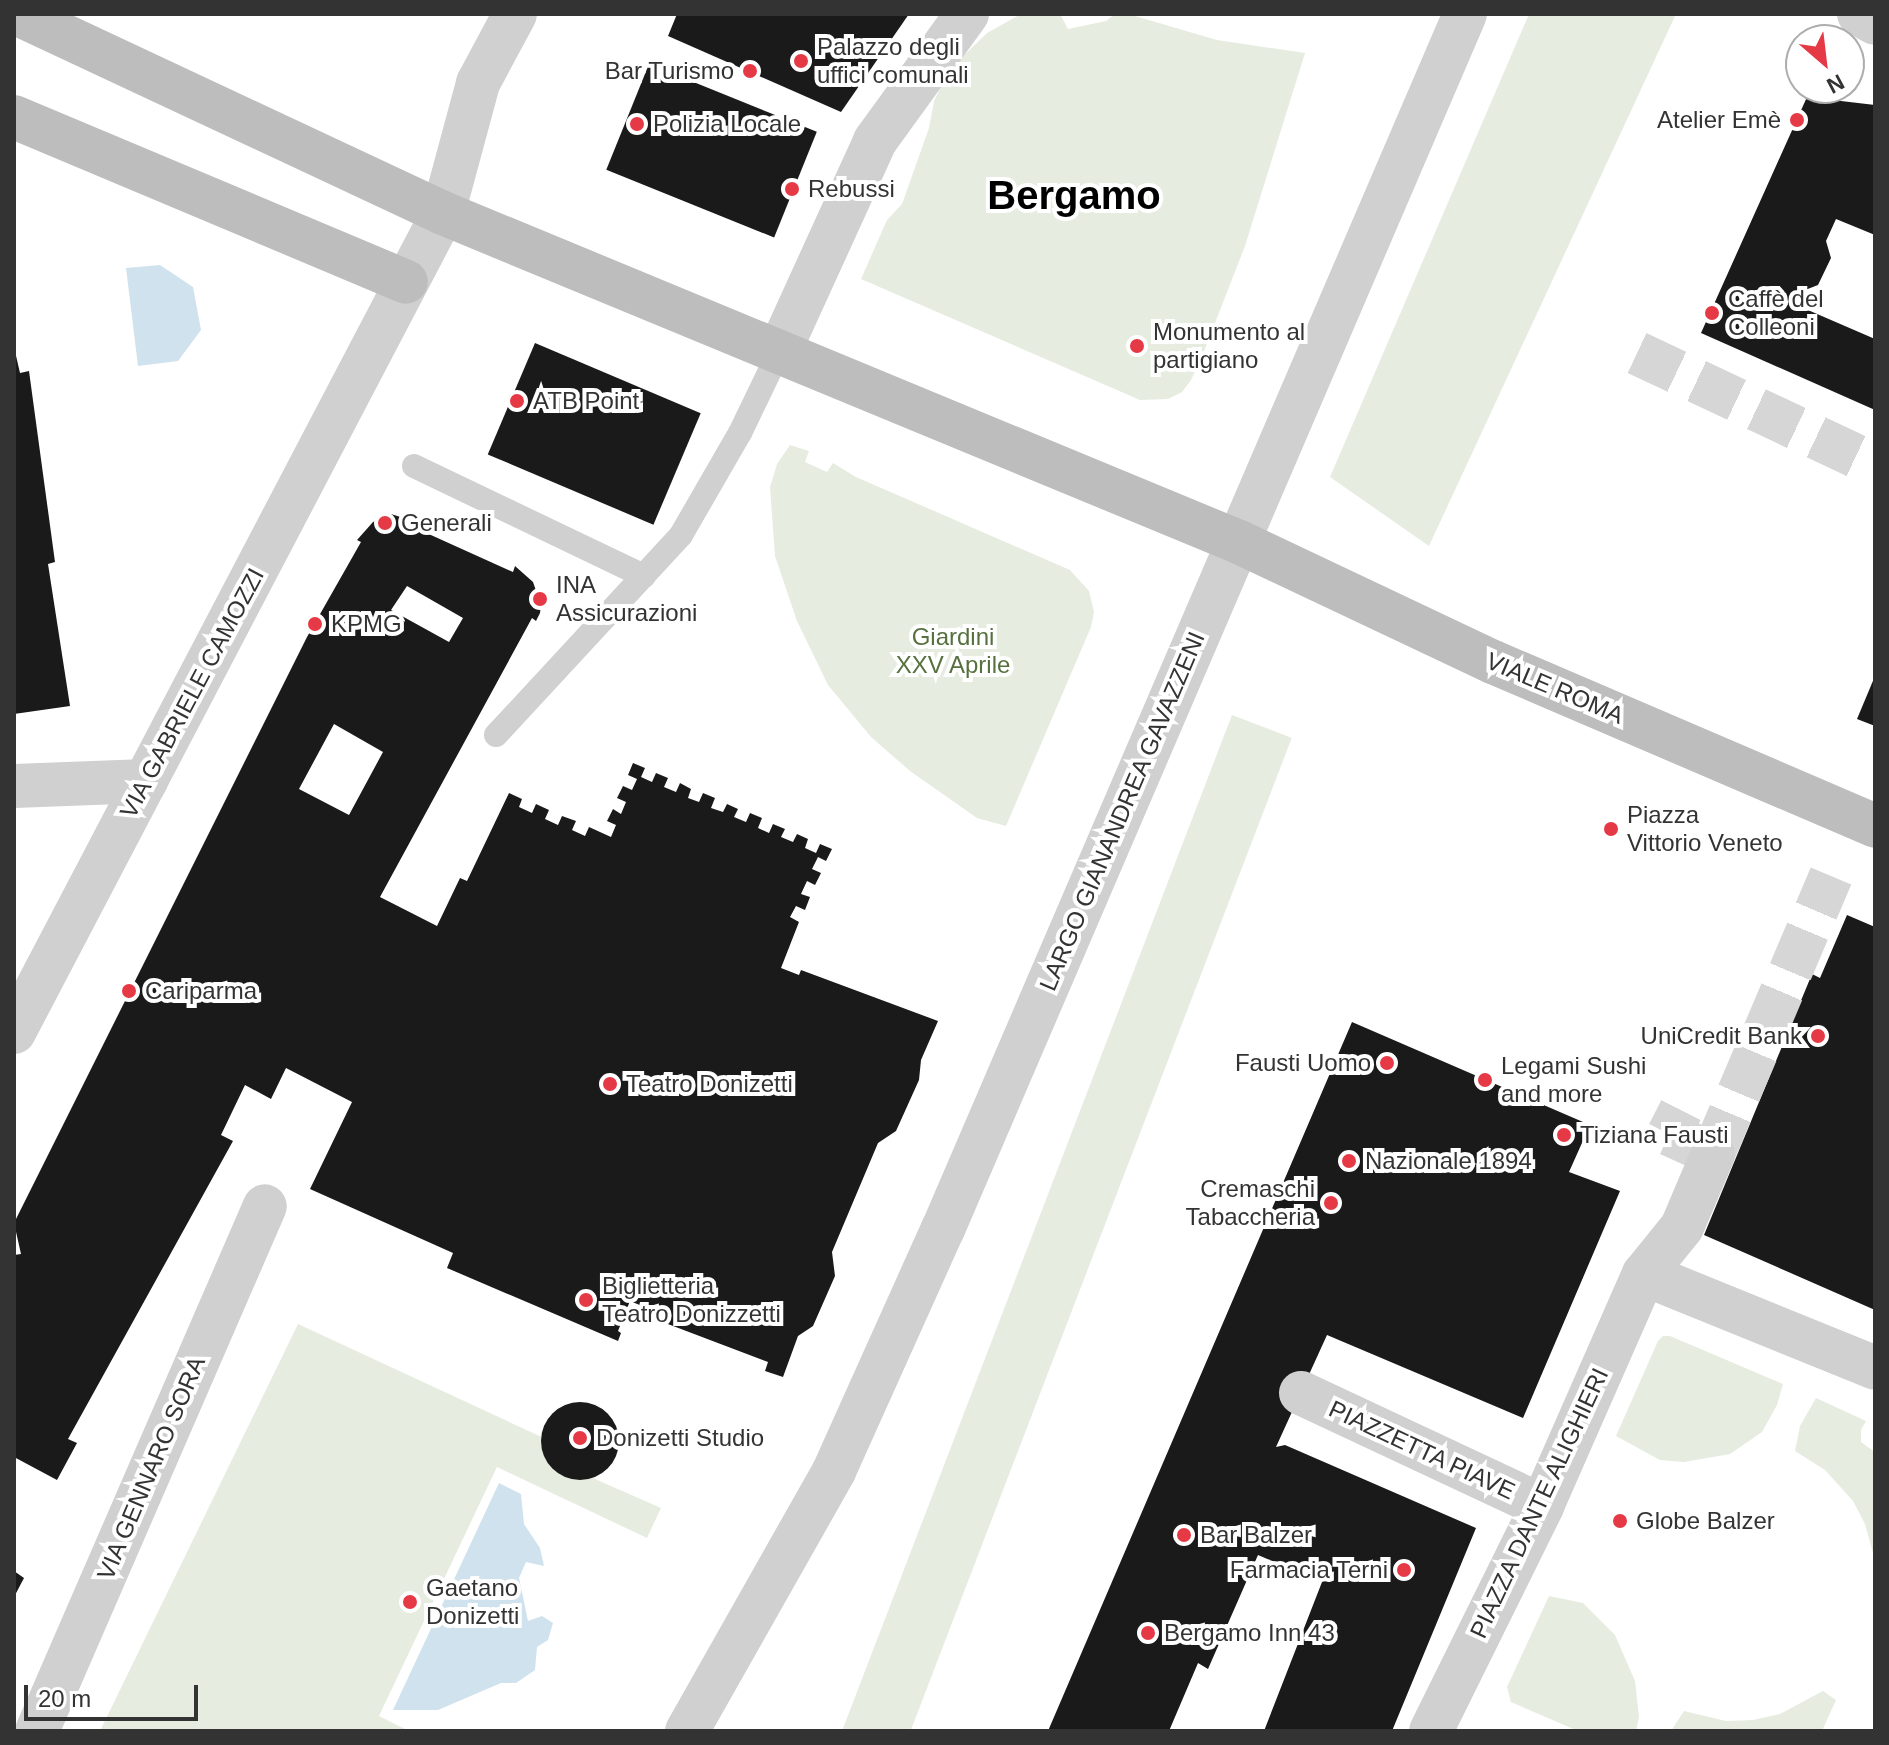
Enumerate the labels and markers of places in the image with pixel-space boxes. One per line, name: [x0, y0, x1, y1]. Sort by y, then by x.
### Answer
place label: Palazzo degli uffici comunali: [817, 33, 969, 89]
marker: Palazzo degli uffici comunali: [792, 52, 810, 70]
place label: Bar Turismo: [604, 57, 734, 85]
marker: Bar Turismo: [741, 62, 759, 80]
place label: Atelier Emè: [1657, 106, 1781, 134]
place label: Polizia Locale: [653, 110, 801, 138]
marker: Atelier Emè: [1788, 111, 1806, 129]
marker: Polizia Locale: [628, 115, 646, 133]
place label: Rebussi: [808, 175, 895, 203]
marker: Rebussi: [783, 180, 801, 198]
place label: Caffè del Colleoni: [1728, 285, 1824, 341]
marker: Caffè del Colleoni: [1703, 304, 1721, 322]
place label: Monumento al partigiano: [1153, 318, 1305, 374]
marker: Monumento al partigiano: [1128, 337, 1146, 355]
place label: ATB Point: [533, 387, 639, 415]
marker: ATB Point: [508, 392, 526, 410]
place label: Generali: [401, 509, 492, 537]
marker: Generali: [376, 514, 394, 532]
place label: INA Assicurazioni: [556, 571, 697, 627]
marker: INA Assicurazioni: [531, 590, 549, 608]
place label: KPMG: [331, 610, 402, 638]
marker: KPMG: [306, 615, 324, 633]
place label: Piazza Vittorio Veneto: [1627, 801, 1783, 857]
marker: Piazza Vittorio Veneto: [1602, 820, 1620, 838]
place label: Cariparma: [145, 977, 257, 1005]
marker: Cariparma: [120, 982, 138, 1000]
place label: UniCredit Bank: [1641, 1022, 1802, 1050]
marker: UniCredit Bank: [1809, 1027, 1827, 1045]
place label: Fausti Uomo: [1235, 1049, 1371, 1077]
place label: Legami Sushi and more: [1501, 1052, 1646, 1108]
marker: Fausti Uomo: [1378, 1054, 1396, 1072]
place label: Teatro Donizetti: [626, 1070, 793, 1098]
marker: Legami Sushi and more: [1476, 1071, 1494, 1089]
marker: Teatro Donizetti: [601, 1075, 619, 1093]
place label: Tiziana Fausti: [1580, 1121, 1728, 1149]
marker: Tiziana Fausti: [1555, 1126, 1573, 1144]
place label: Nazionale 1894: [1365, 1147, 1532, 1175]
marker: Nazionale 1894: [1340, 1152, 1358, 1170]
place label: Cremaschi Tabaccheria: [1186, 1175, 1315, 1231]
marker: Cremaschi Tabaccheria: [1322, 1194, 1340, 1212]
place label: Biglietteria Teatro Donizzetti: [602, 1272, 781, 1328]
marker: Biglietteria Teatro Donizzetti: [577, 1291, 595, 1309]
place label: Donizetti Studio: [596, 1424, 764, 1452]
marker: Donizetti Studio: [571, 1429, 589, 1447]
place label: Globe Balzer: [1636, 1507, 1775, 1535]
marker: Globe Balzer: [1611, 1512, 1629, 1530]
place label: Bar Balzer: [1200, 1521, 1312, 1549]
marker: Bar Balzer: [1175, 1526, 1193, 1544]
place label: Farmacia Terni: [1229, 1556, 1388, 1584]
marker: Farmacia Terni: [1395, 1561, 1413, 1579]
place label: Gaetano Donizetti: [426, 1574, 519, 1630]
marker: Gaetano Donizetti: [401, 1593, 419, 1611]
place label: Bergamo Inn 43: [1164, 1619, 1335, 1647]
marker: Bergamo Inn 43: [1139, 1624, 1157, 1642]

